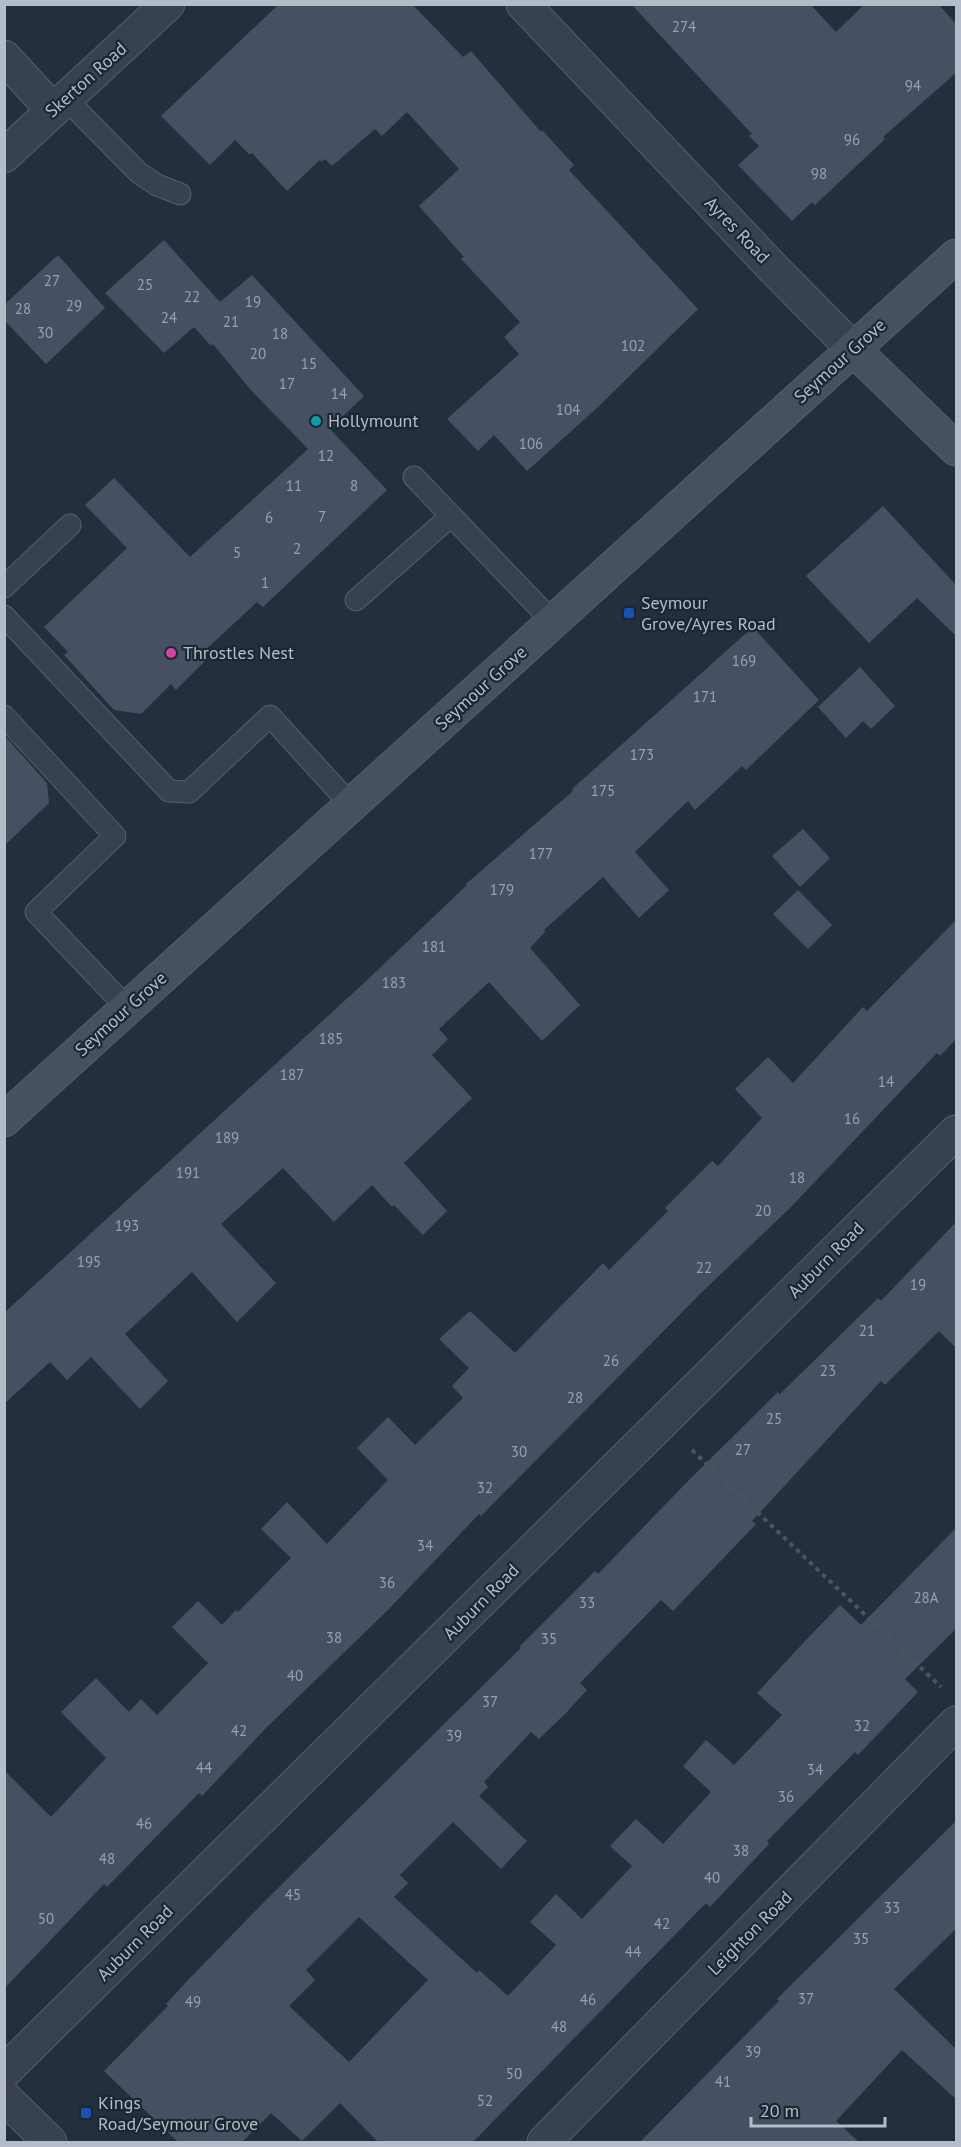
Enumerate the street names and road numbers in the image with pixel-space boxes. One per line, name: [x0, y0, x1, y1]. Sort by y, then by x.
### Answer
street label: Skerton Road: [40, 37, 131, 122]
street label: Ayres Road: [700, 191, 775, 268]
street label: Seymour Grove: [789, 313, 890, 408]
street label: Seymour Grove: [430, 640, 531, 735]
street label: Seymour Grove: [70, 966, 171, 1061]
street label: Auburn Road: [783, 1217, 869, 1303]
street label: Auburn Road: [438, 1559, 524, 1645]
street label: Leighton Road: [703, 1886, 797, 1980]
street label: Auburn Road: [92, 1900, 178, 1986]

